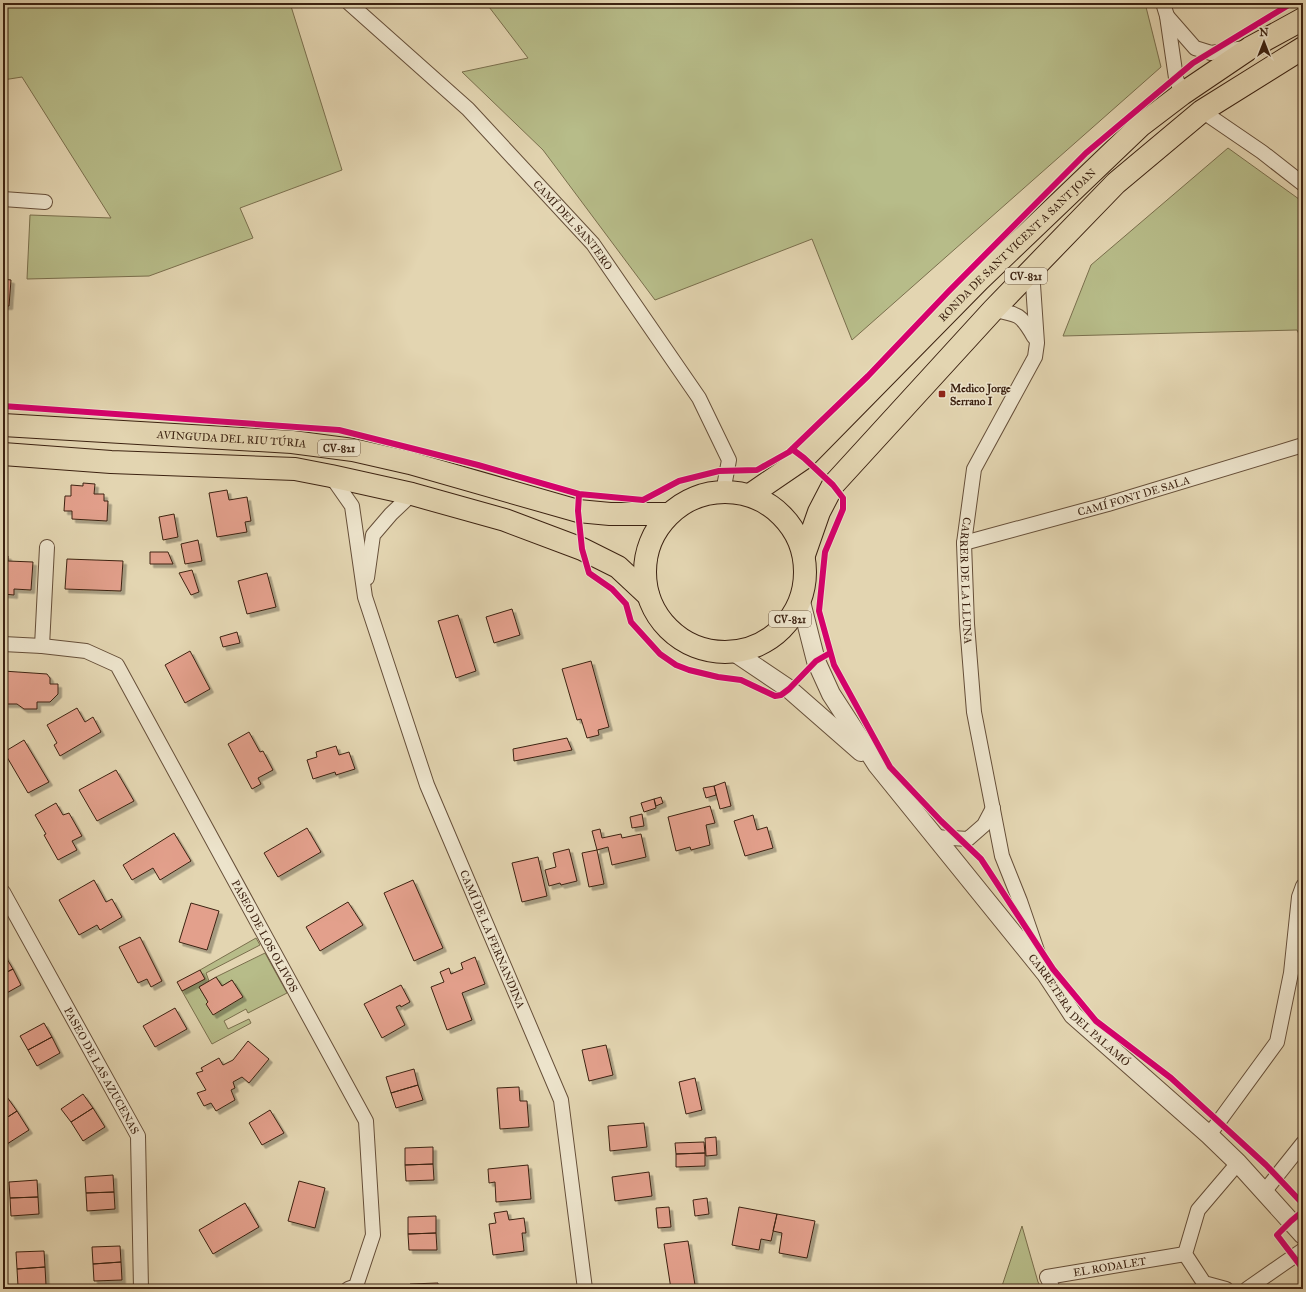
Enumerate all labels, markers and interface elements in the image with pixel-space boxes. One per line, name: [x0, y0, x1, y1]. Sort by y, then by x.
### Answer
north arrow: [1244, 22, 1284, 62]
text: N: [1259, 26, 1269, 39]
street label: RONDA DE SANT VICENT A SANT JOAN: [936, 166, 1099, 324]
street label: CAMÍ DEL SANTERO: [530, 178, 615, 273]
road number: CV-821: [1005, 268, 1047, 284]
place label: Medico Jorge Serrano I: [950, 382, 1011, 408]
marker: Medico Jorge Serrano I: [937, 389, 947, 399]
street label: AVINGUDA DEL RIU TÚRIA: [155, 428, 308, 451]
road number: CV-821: [318, 440, 360, 456]
street label: CAMÍ FONT DE SALA: [1076, 473, 1192, 519]
street label: CARRER DE LA LLUNA: [957, 516, 975, 645]
road number: CV-821: [769, 611, 811, 627]
street label: CAMÍ DE LA FERNANDINA: [457, 868, 528, 1011]
street label: PASEO DE LOS OLIVOS: [229, 878, 300, 994]
street label: CARRETERA DEL PALAMÓ: [1025, 951, 1133, 1069]
street label: PASEO DE LAS AZUCENAS: [61, 1005, 142, 1136]
street label: EL RODALET: [1072, 1254, 1148, 1280]

